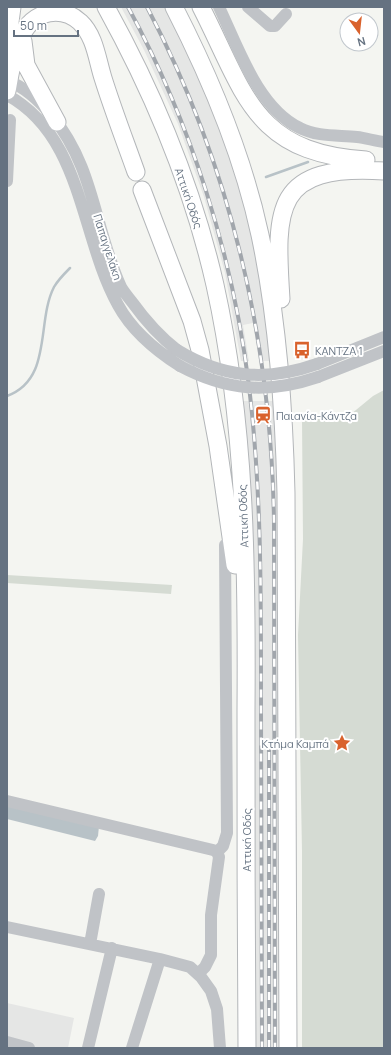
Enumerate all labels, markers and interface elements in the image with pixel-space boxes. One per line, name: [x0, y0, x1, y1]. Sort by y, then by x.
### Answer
scale bar: [14, 12, 78, 38]
north arrow: [339, 12, 379, 52]
text: 50 m: [20, 17, 47, 34]
text: N: [356, 34, 367, 50]
street label: Αττική Οδός: [172, 166, 206, 230]
street label: Παπαγγελάκη: [90, 212, 126, 282]
bus stop icon: ΚΑΝΤΖΑ 1: [292, 340, 312, 360]
place label: ΚΑΝΤΖΑ 1: [315, 343, 363, 358]
station icon: Παιανία-Κάντζα: [253, 405, 273, 425]
place label: Παιανία-Κάντζα: [276, 408, 357, 423]
street label: Αττική Οδός: [234, 484, 252, 548]
place icon: Kτήμα Καμπά: [332, 733, 352, 753]
place label: Kτήμα Καμπά: [262, 736, 329, 751]
street label: Αττική Οδός: [239, 808, 254, 872]

